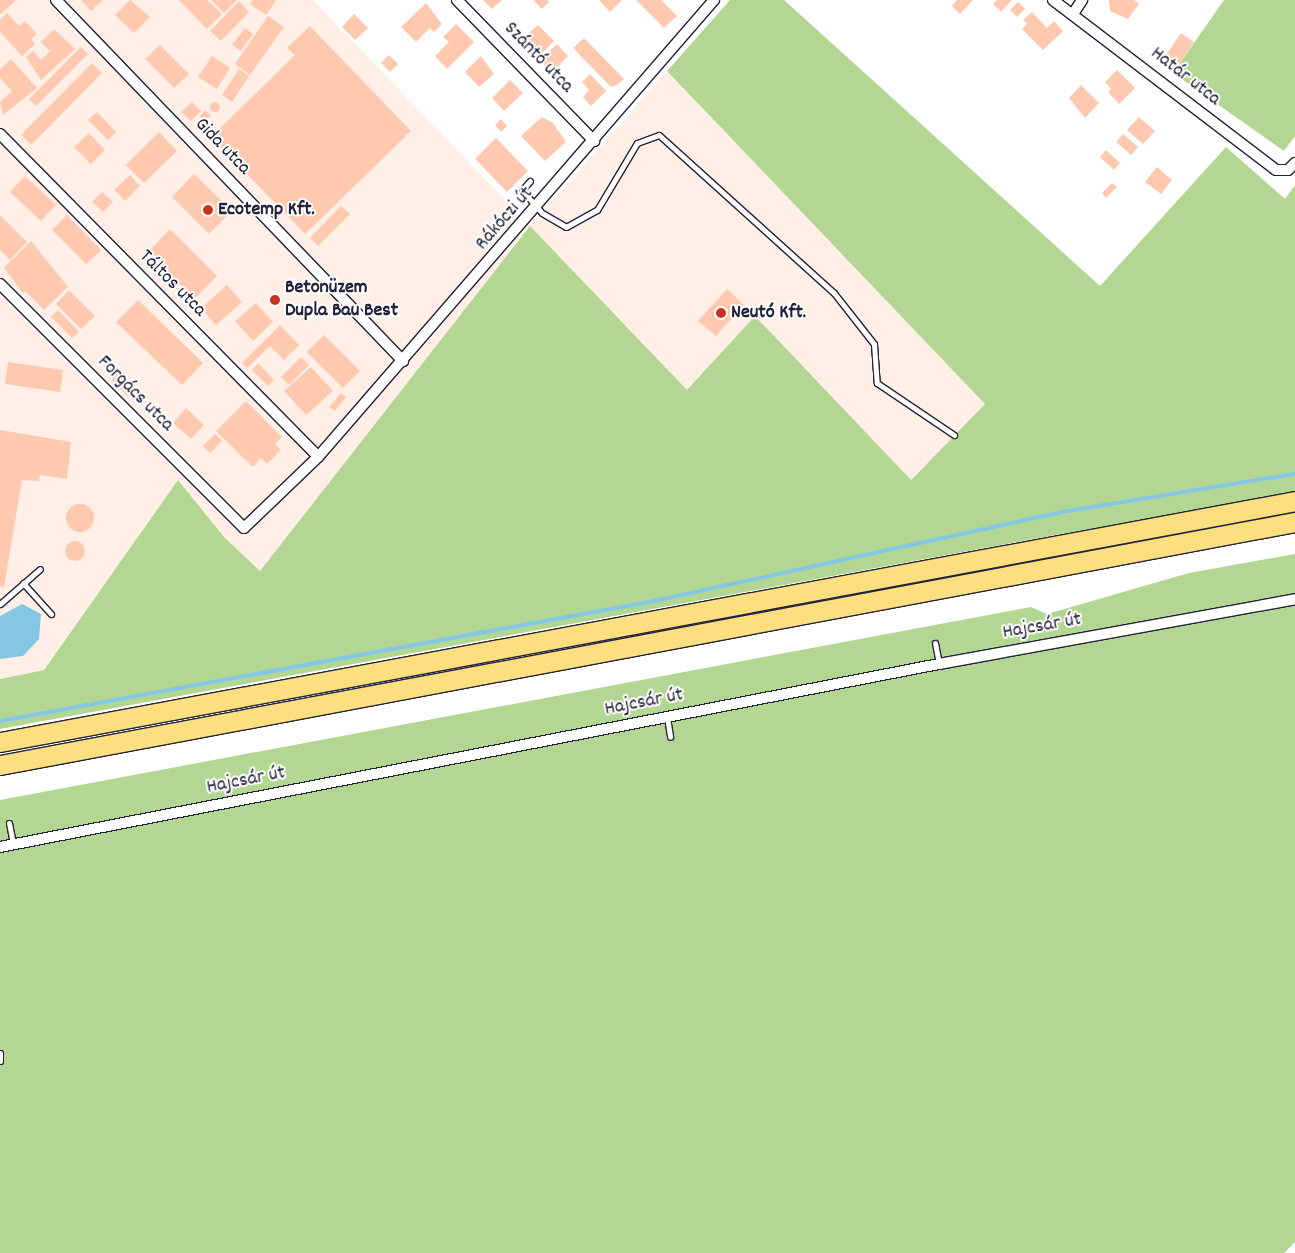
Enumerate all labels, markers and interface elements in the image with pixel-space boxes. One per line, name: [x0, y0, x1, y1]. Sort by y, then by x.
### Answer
street label: Szántó utca: [498, 17, 578, 99]
street label: Határ utca: [1145, 42, 1225, 112]
street label: Gida utca: [189, 113, 255, 181]
street label: Rákóczi út: [471, 182, 539, 256]
place label: Ecotemp Kft.: [218, 198, 315, 222]
marker: Ecotemp Kft.: [202, 204, 214, 216]
street label: Táltos utca: [133, 245, 211, 323]
place label: Betonüzem Dupla Bau Best: [285, 276, 398, 323]
marker: Betonüzem Dupla Bau Best: [269, 294, 281, 306]
place label: Neutó Kft.: [731, 301, 806, 325]
marker: Neutó Kft.: [715, 307, 727, 319]
street label: Forgács utca: [92, 351, 178, 437]
street label: Hajcsár út: [1001, 608, 1083, 646]
street label: Hajcsár út: [603, 684, 685, 722]
street label: Hajcsár út: [205, 762, 287, 800]

